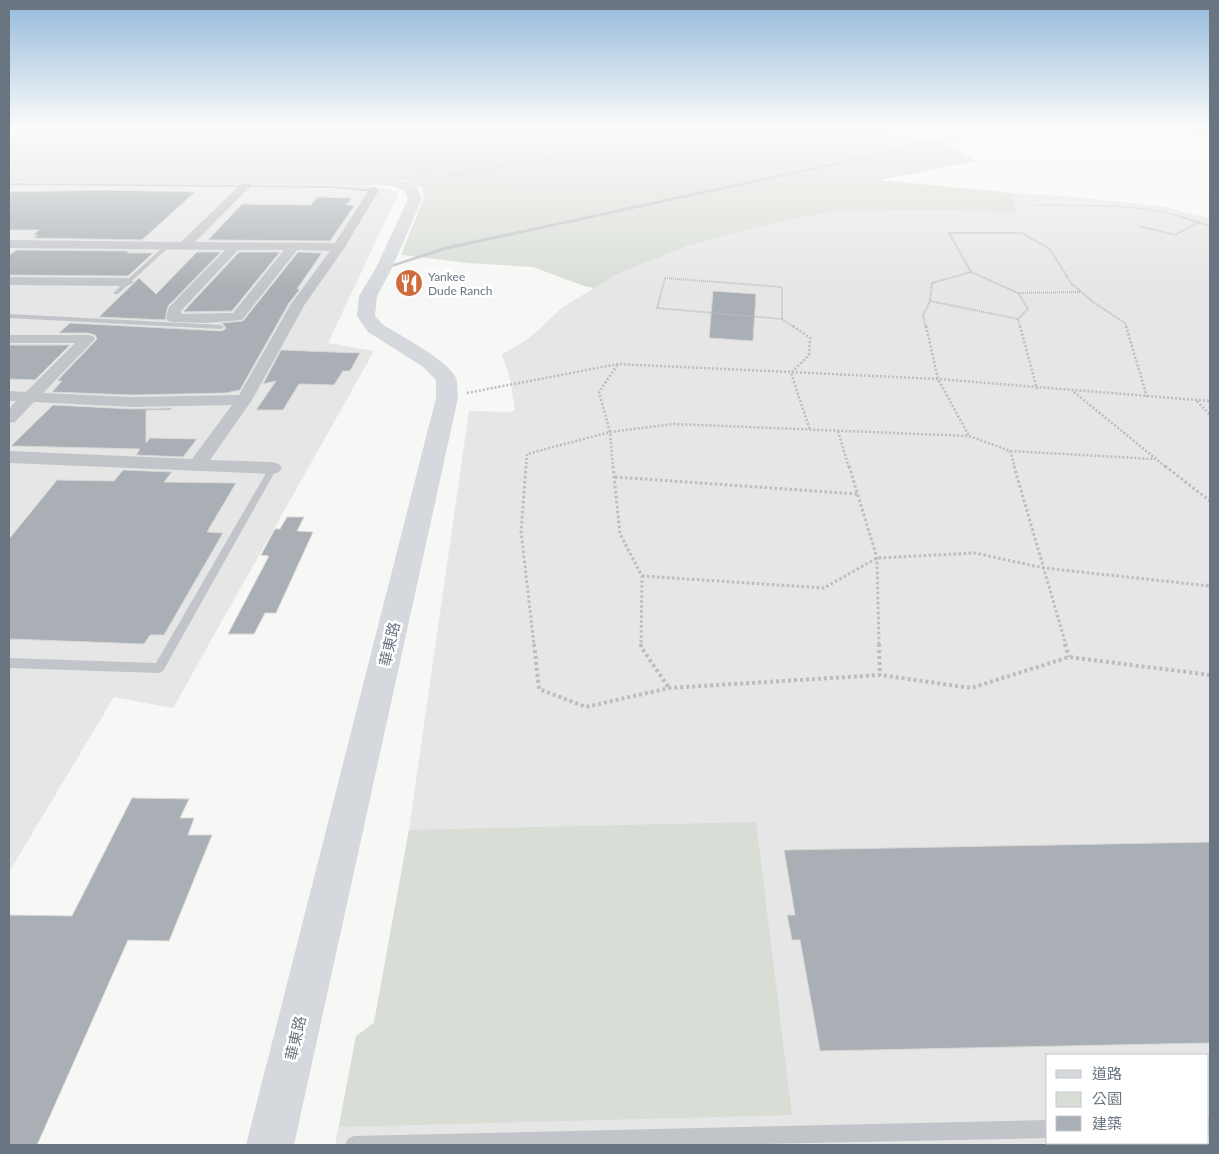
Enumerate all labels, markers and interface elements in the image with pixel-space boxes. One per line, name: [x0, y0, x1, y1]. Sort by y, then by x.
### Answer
restaurant icon: Yankee Dude Ranch: [394, 268, 424, 298]
place label: Yankee Dude Ranch: [428, 269, 492, 298]
street label: 華東路: [375, 620, 403, 668]
street label: 華東路: [281, 1014, 309, 1062]
legend: [1046, 1054, 1209, 1144]
text: 道路: [1092, 1064, 1122, 1082]
text: 公園: [1092, 1089, 1122, 1107]
text: 建築: [1092, 1114, 1122, 1132]

